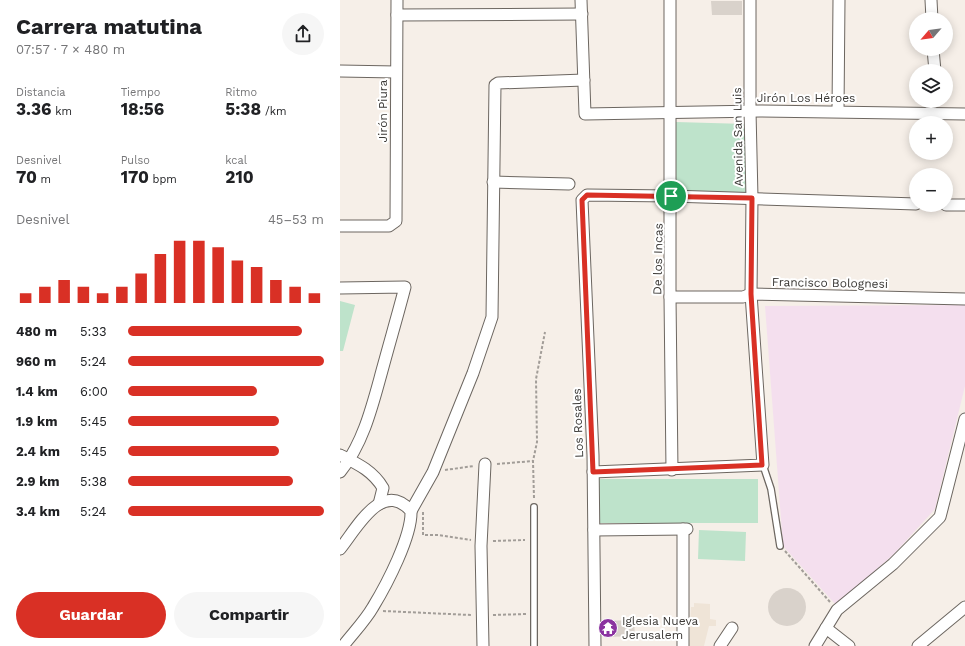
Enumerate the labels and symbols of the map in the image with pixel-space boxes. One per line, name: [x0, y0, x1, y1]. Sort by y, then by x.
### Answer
north arrow: [909, 12, 953, 56]
street label: Jirón Piura: [376, 79, 390, 142]
street label: Avenida San Luis: [730, 87, 746, 187]
street label: Jirón Los Héroes: [757, 91, 855, 105]
pin: [654, 179, 688, 213]
street label: De los Incas: [650, 223, 666, 295]
street label: Francisco Bolognesi: [772, 275, 888, 291]
street label: Los Rosales: [570, 388, 586, 458]
place label: Iglesia Nueva Jerusalem: [622, 614, 698, 642]
temple icon: Iglesia Nueva Jerusalem: [597, 617, 619, 639]

